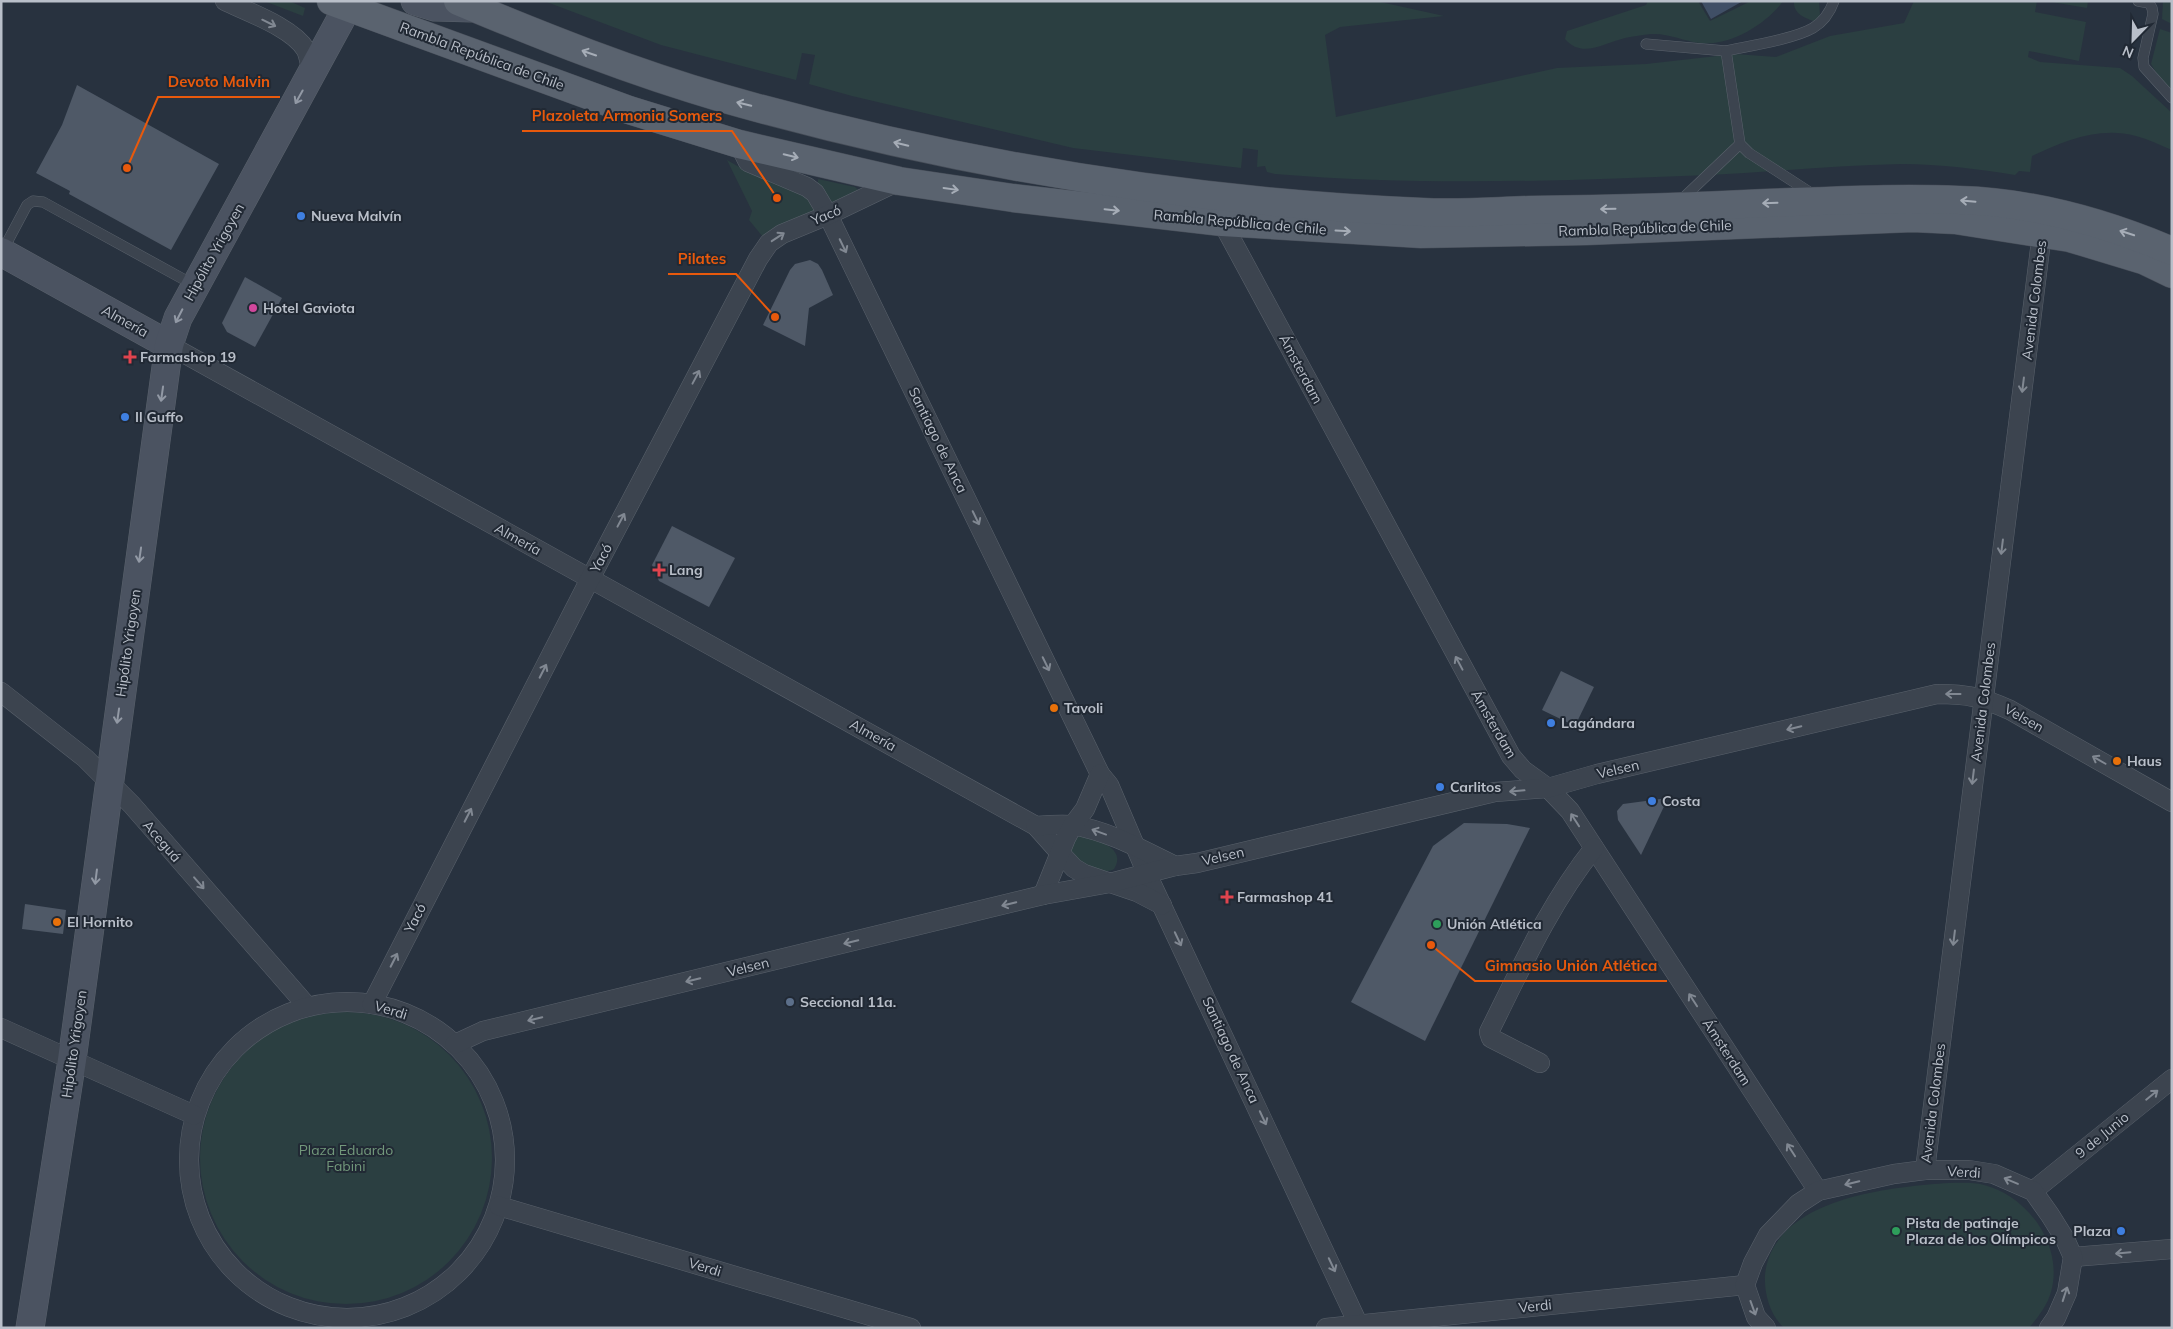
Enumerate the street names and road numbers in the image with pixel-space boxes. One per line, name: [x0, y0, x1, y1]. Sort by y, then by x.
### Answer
street label: Rambla República de Chile: [397, 18, 567, 94]
street label: Hipólito Yrigoyen: [180, 200, 248, 304]
street label: Yacó: [807, 201, 844, 230]
street label: Rambla República de Chile: [1153, 205, 1327, 239]
street label: Rambla República de Chile: [1558, 216, 1732, 240]
street label: Avenida Colombes: [2018, 239, 2050, 361]
street label: Almería: [99, 301, 151, 341]
street label: Ámsterdam: [1275, 331, 1327, 407]
street label: Santiago de Anca: [905, 384, 971, 496]
street label: Almería: [492, 519, 544, 559]
street label: Yacó: [585, 540, 616, 577]
street label: Hipólito Yrigoyen: [112, 588, 144, 698]
street label: Avenida Colombes: [1967, 641, 1999, 763]
street label: Ámsterdam: [1467, 687, 1521, 761]
street label: Velsen: [2001, 700, 2047, 736]
street label: Almería: [847, 715, 899, 755]
street label: Velsen: [1595, 755, 1641, 783]
street label: Aceguá: [139, 816, 185, 866]
street label: Velsen: [1200, 842, 1246, 870]
street label: Yacó: [400, 900, 430, 937]
street label: Velsen: [725, 953, 771, 981]
street label: Hipólito Yrigoyen: [58, 989, 90, 1099]
street label: Santiago de Anca: [1198, 994, 1264, 1106]
street label: Verdi: [372, 997, 410, 1023]
street label: Ámsterdam: [1699, 1015, 1755, 1089]
street label: Avenida Colombes: [1917, 1042, 1949, 1164]
street label: 9 de Junio: [2071, 1108, 2133, 1162]
street label: Verdi: [1947, 1162, 1981, 1182]
street label: Verdi: [686, 1254, 724, 1280]
street label: Verdi: [1518, 1295, 1552, 1317]

